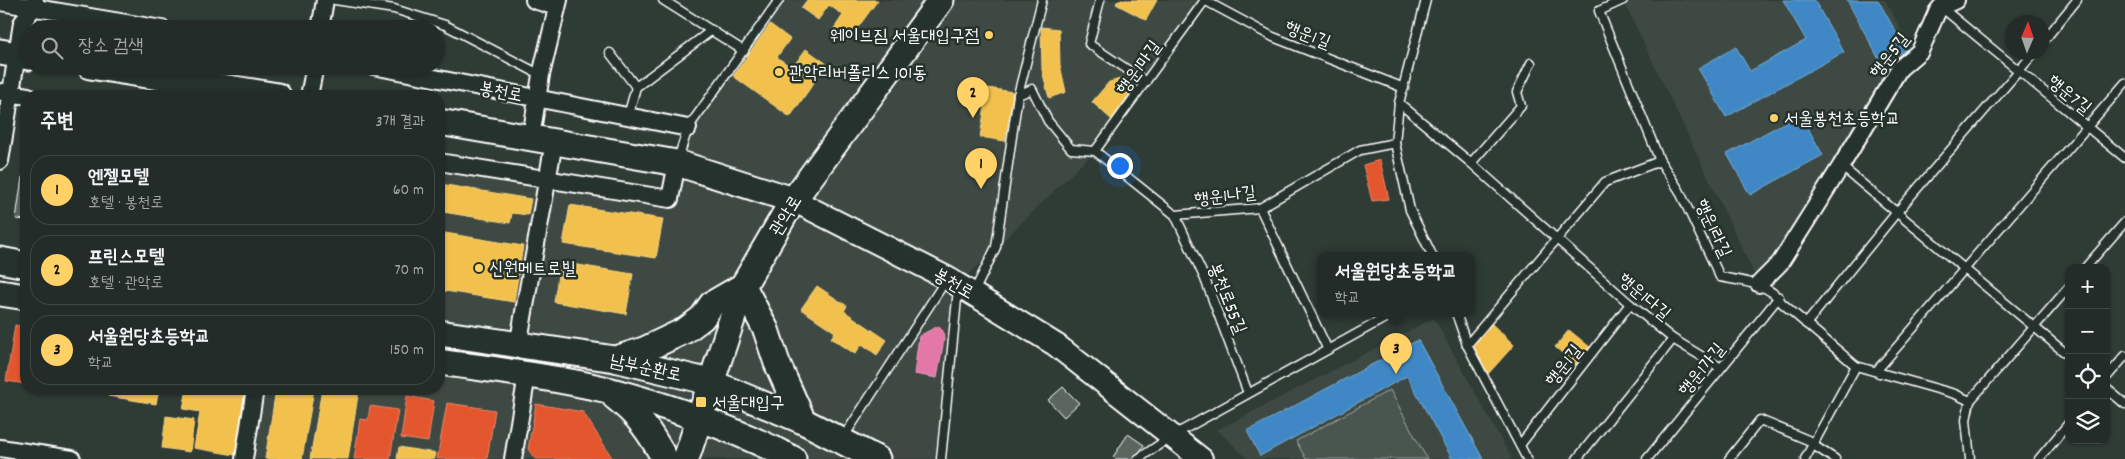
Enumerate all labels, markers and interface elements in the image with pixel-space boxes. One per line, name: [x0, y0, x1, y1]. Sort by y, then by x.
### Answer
north arrow: [2005, 15, 2050, 60]
street label: 행운1길: [1280, 16, 1334, 57]
search box: [20, 20, 445, 75]
place label: 웨이브짐 서울대입구점: [830, 25, 980, 50]
street label: 행운5길: [1865, 28, 1917, 85]
marker: 웨이브짐 서울대입구점: [983, 29, 995, 41]
icon: search: [38, 34, 66, 62]
text: 장소 검색: [78, 34, 144, 61]
street label: 행운1마길: [1112, 36, 1169, 101]
place label: 관악리버폴리스 101동: [789, 62, 927, 87]
marker: 관악리버폴리스 101동: [773, 66, 785, 78]
street label: 행운7길: [2041, 70, 2096, 122]
street label: 봉천로: [477, 77, 524, 110]
pin: 2: [957, 77, 989, 118]
text: 주변: [40, 108, 74, 138]
place label: 서울봉천초등학교: [1784, 108, 1900, 133]
text: 3개 결과: [376, 111, 425, 134]
marker: 서울봉천초등학교: [1768, 112, 1780, 124]
pin: 1: [965, 148, 997, 189]
your location: [1107, 153, 1133, 179]
text: 엔젤모텔: [88, 165, 149, 192]
text: 1: [55, 179, 59, 202]
text: 60 m: [393, 179, 424, 202]
street label: 행운1나길: [1193, 181, 1258, 214]
street label: 관악로: [765, 191, 809, 241]
text: 호텔 · 봉천로: [88, 192, 163, 215]
street label: 행운1라길: [1687, 196, 1736, 263]
text: 프린스모텔: [88, 245, 164, 272]
popup: [1317, 252, 1475, 317]
place label: 신원메트로빌: [489, 258, 576, 283]
text: 2: [54, 259, 61, 282]
text: 70 m: [394, 259, 424, 282]
street label: 봉천로55길: [1200, 260, 1251, 339]
text: 서울원당초등학교: [1335, 260, 1457, 287]
marker: 신원메트로빌: [473, 262, 485, 274]
street label: 봉천로: [928, 263, 978, 307]
map controls: [2065, 264, 2110, 444]
button: +: [2065, 264, 2110, 309]
street label: 행운1다길: [1612, 268, 1676, 328]
text: 호텔 · 관악로: [88, 272, 163, 295]
text: 학교: [1335, 287, 1361, 310]
button: −: [2065, 309, 2110, 354]
text: 서울원당초등학교: [88, 325, 210, 352]
pin: 3: [1380, 333, 1412, 374]
street label: 행운1가길: [1674, 338, 1732, 402]
text: 3: [53, 339, 61, 362]
text: 150 m: [390, 339, 424, 362]
street label: 행운1길: [1541, 340, 1590, 393]
street label: 남부순환로: [607, 350, 683, 389]
text: 학교: [88, 352, 114, 375]
button: locate: [2065, 354, 2110, 399]
place label: 서울대입구: [712, 392, 784, 417]
marker: 서울대입구: [694, 395, 708, 409]
button: layers: [2065, 399, 2110, 444]

